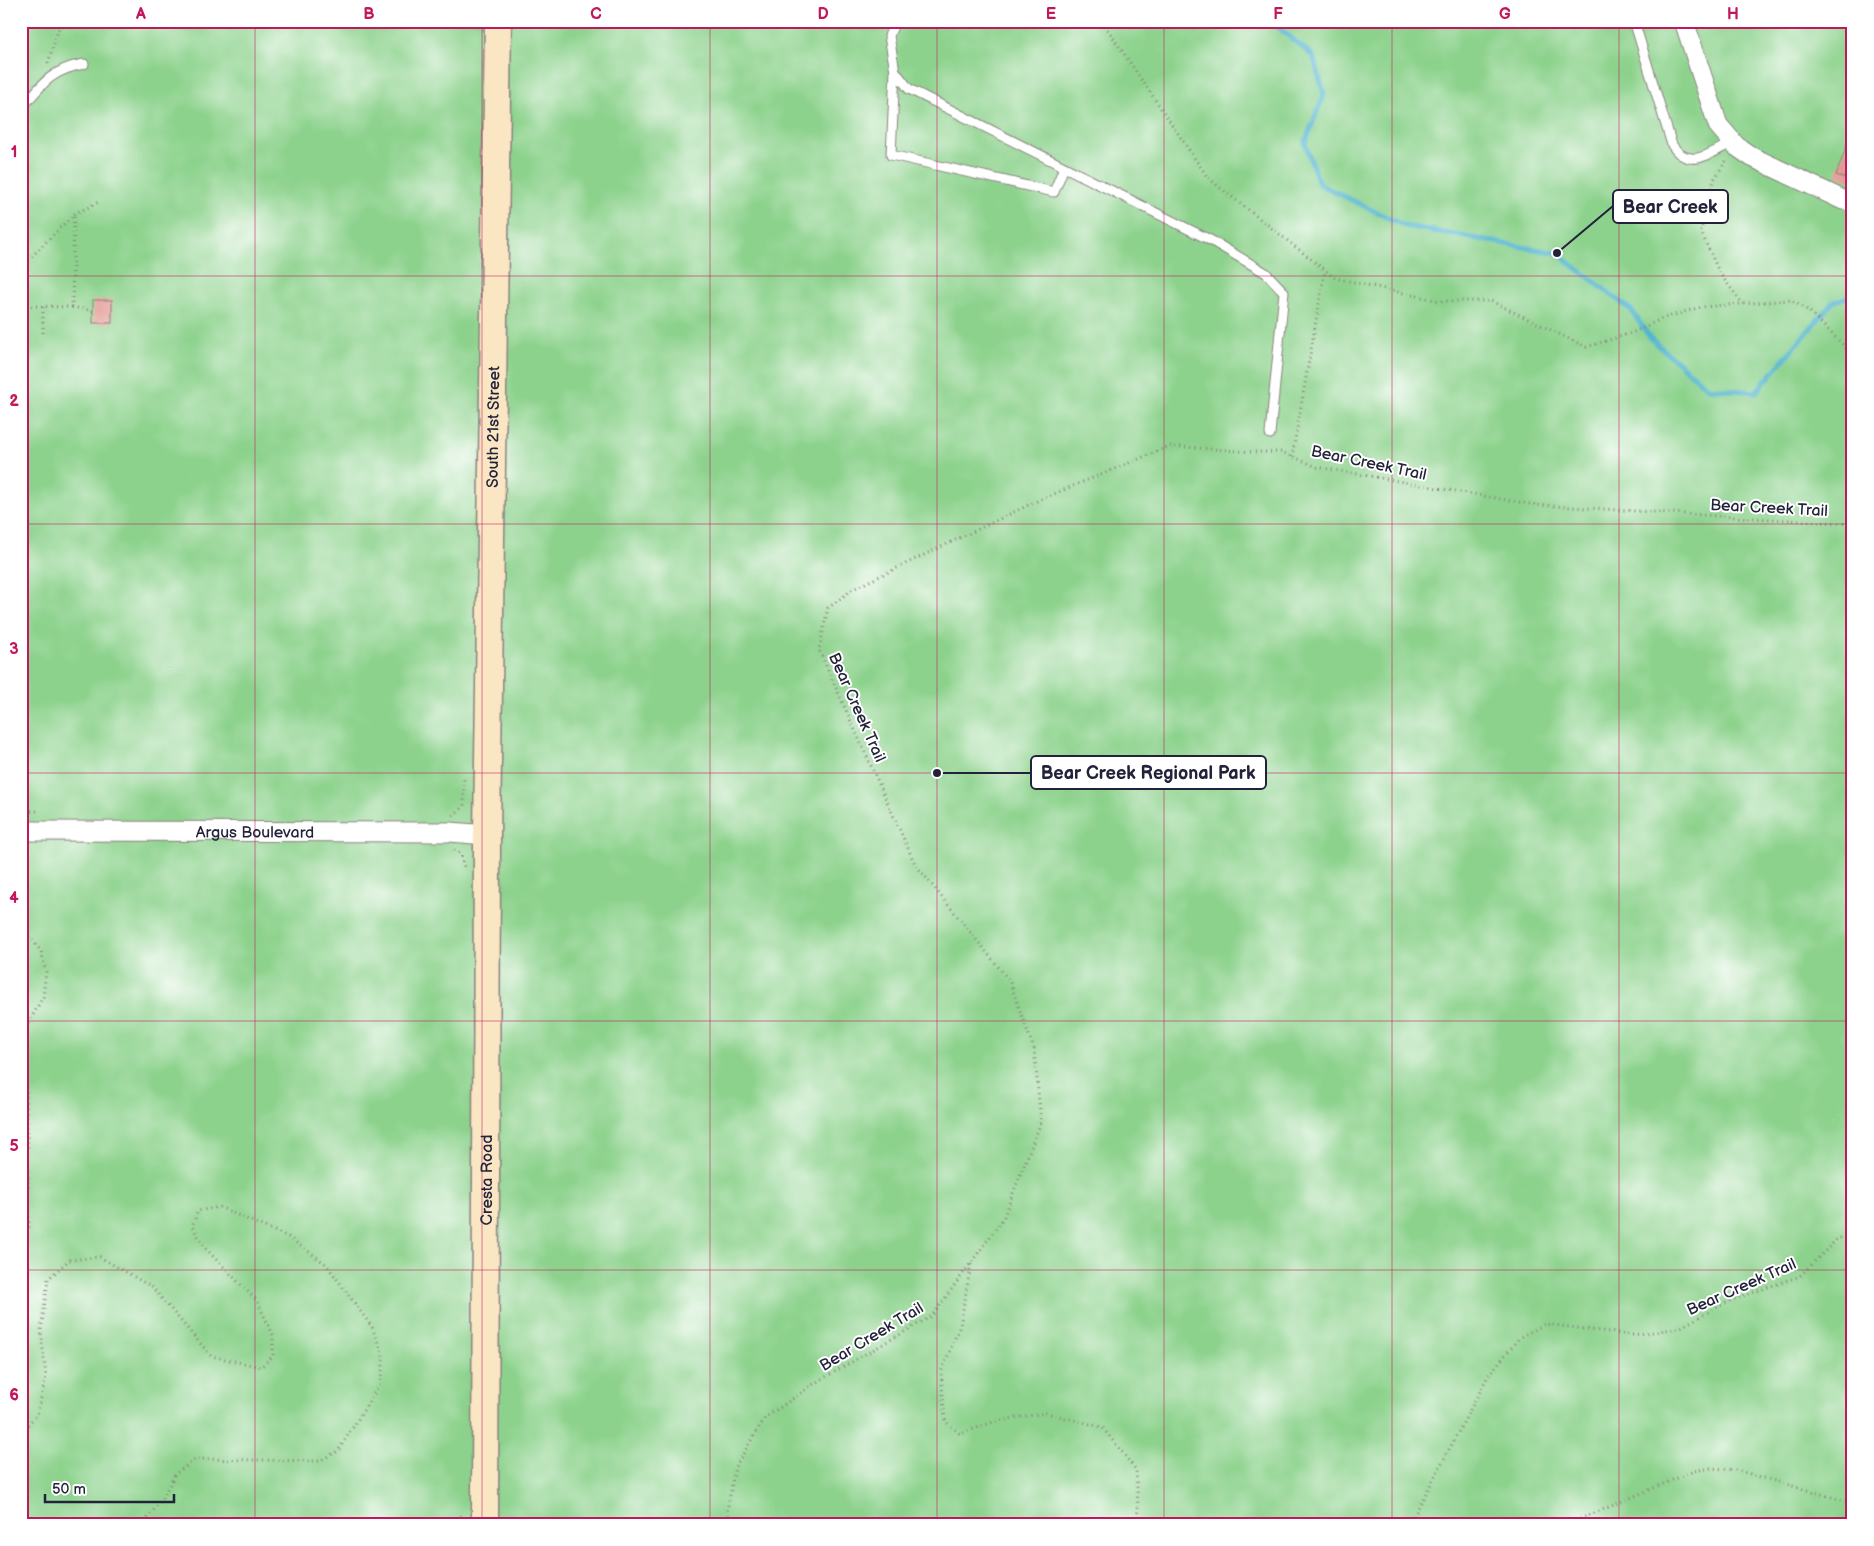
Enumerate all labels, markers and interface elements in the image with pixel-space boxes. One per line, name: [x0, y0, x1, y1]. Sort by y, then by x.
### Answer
text: A: [135, 5, 146, 24]
text: B: [363, 5, 375, 24]
text: C: [590, 5, 602, 24]
text: D: [817, 5, 829, 24]
text: E: [1046, 5, 1056, 24]
text: F: [1273, 5, 1283, 24]
text: G: [1499, 5, 1511, 24]
text: H: [1727, 5, 1739, 24]
text: 1: [11, 143, 17, 162]
callout: Bear Creek: [1613, 190, 1728, 223]
text: Bear Creek: [1622, 197, 1718, 218]
street label: South 21st Street: [484, 366, 504, 488]
text: 2: [9, 392, 19, 411]
street label: Bear Creek Trail: [1309, 442, 1428, 485]
street label: Bear Creek Trail: [1710, 496, 1828, 521]
text: 3: [9, 640, 19, 659]
street label: Bear Creek Trail: [824, 650, 889, 765]
callout: Bear Creek Regional Park: [1031, 756, 1266, 789]
text: Bear Creek Regional Park: [1041, 763, 1256, 784]
street label: Argus Boulevard: [196, 823, 314, 843]
text: 4: [9, 889, 19, 908]
street label: Cresta Road: [478, 1135, 497, 1225]
text: 5: [9, 1137, 19, 1156]
street label: Bear Creek Trail: [1684, 1255, 1799, 1320]
street label: Bear Creek Trail: [816, 1299, 927, 1376]
text: 6: [9, 1386, 19, 1405]
scale bar: [45, 1471, 174, 1503]
text: 50 m: [52, 1480, 86, 1499]

